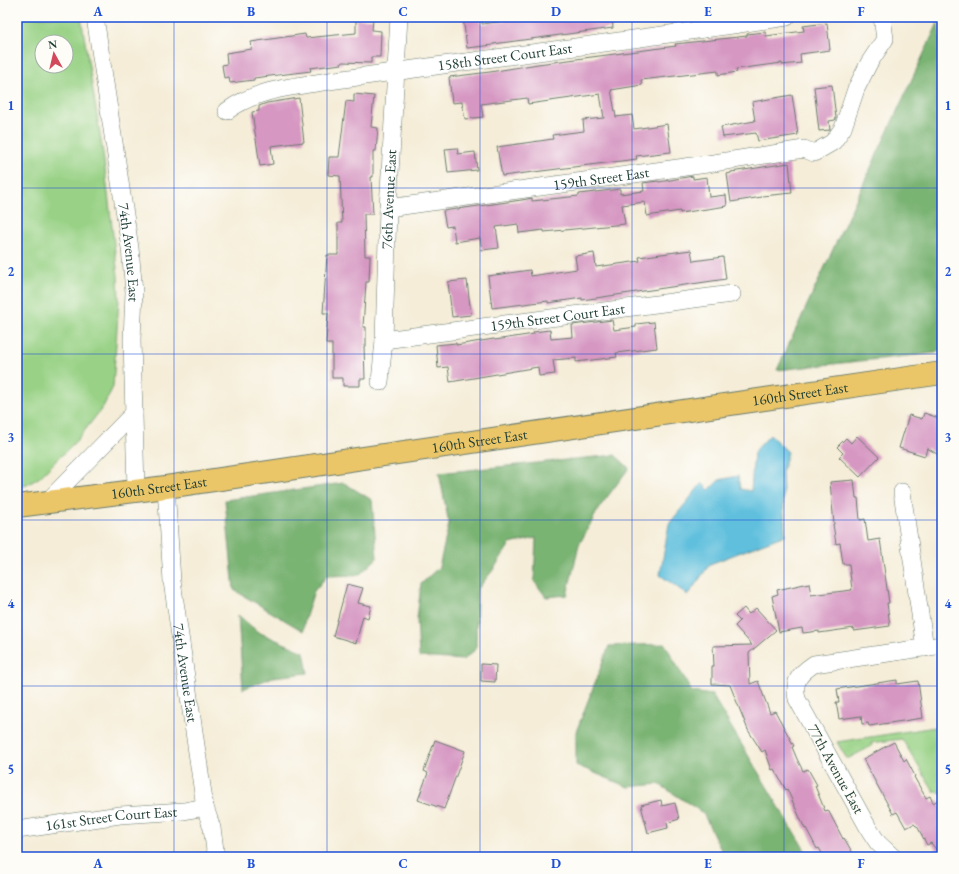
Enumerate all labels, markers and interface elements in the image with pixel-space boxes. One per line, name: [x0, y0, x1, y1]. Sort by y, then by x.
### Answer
text: A: [92, 3, 103, 20]
text: B: [247, 3, 255, 20]
text: C: [398, 3, 408, 20]
text: D: [551, 3, 561, 20]
text: E: [704, 3, 712, 20]
text: F: [857, 3, 865, 20]
north arrow: [34, 34, 74, 74]
text: N: [47, 37, 58, 52]
street label: 158th Street Court East: [436, 38, 573, 75]
text: 1: [8, 97, 15, 114]
text: 1: [945, 97, 952, 114]
street label: 76th Avenue East: [377, 149, 400, 249]
street label: 159th Street East: [552, 162, 650, 194]
street label: 74th Avenue East: [114, 202, 144, 303]
text: 2: [8, 263, 15, 280]
text: 2: [945, 263, 952, 280]
street label: 159th Street Court East: [489, 298, 626, 335]
street label: 160th Street East: [751, 377, 849, 410]
street label: 160th Street East: [430, 424, 529, 457]
text: 3: [8, 429, 15, 446]
text: 3: [945, 429, 952, 446]
street label: 160th Street East: [110, 471, 208, 503]
text: 4: [8, 595, 15, 612]
text: 4: [945, 595, 952, 612]
street label: 74th Avenue East: [169, 622, 203, 724]
street label: 77th Avenue East: [804, 721, 869, 817]
text: 5: [8, 761, 14, 778]
text: 5: [945, 761, 951, 778]
street label: 161st Street Court East: [44, 801, 178, 835]
text: A: [92, 855, 103, 872]
text: B: [247, 855, 255, 872]
text: C: [398, 855, 408, 872]
text: D: [551, 855, 561, 872]
text: E: [704, 855, 712, 872]
text: F: [857, 855, 865, 872]

